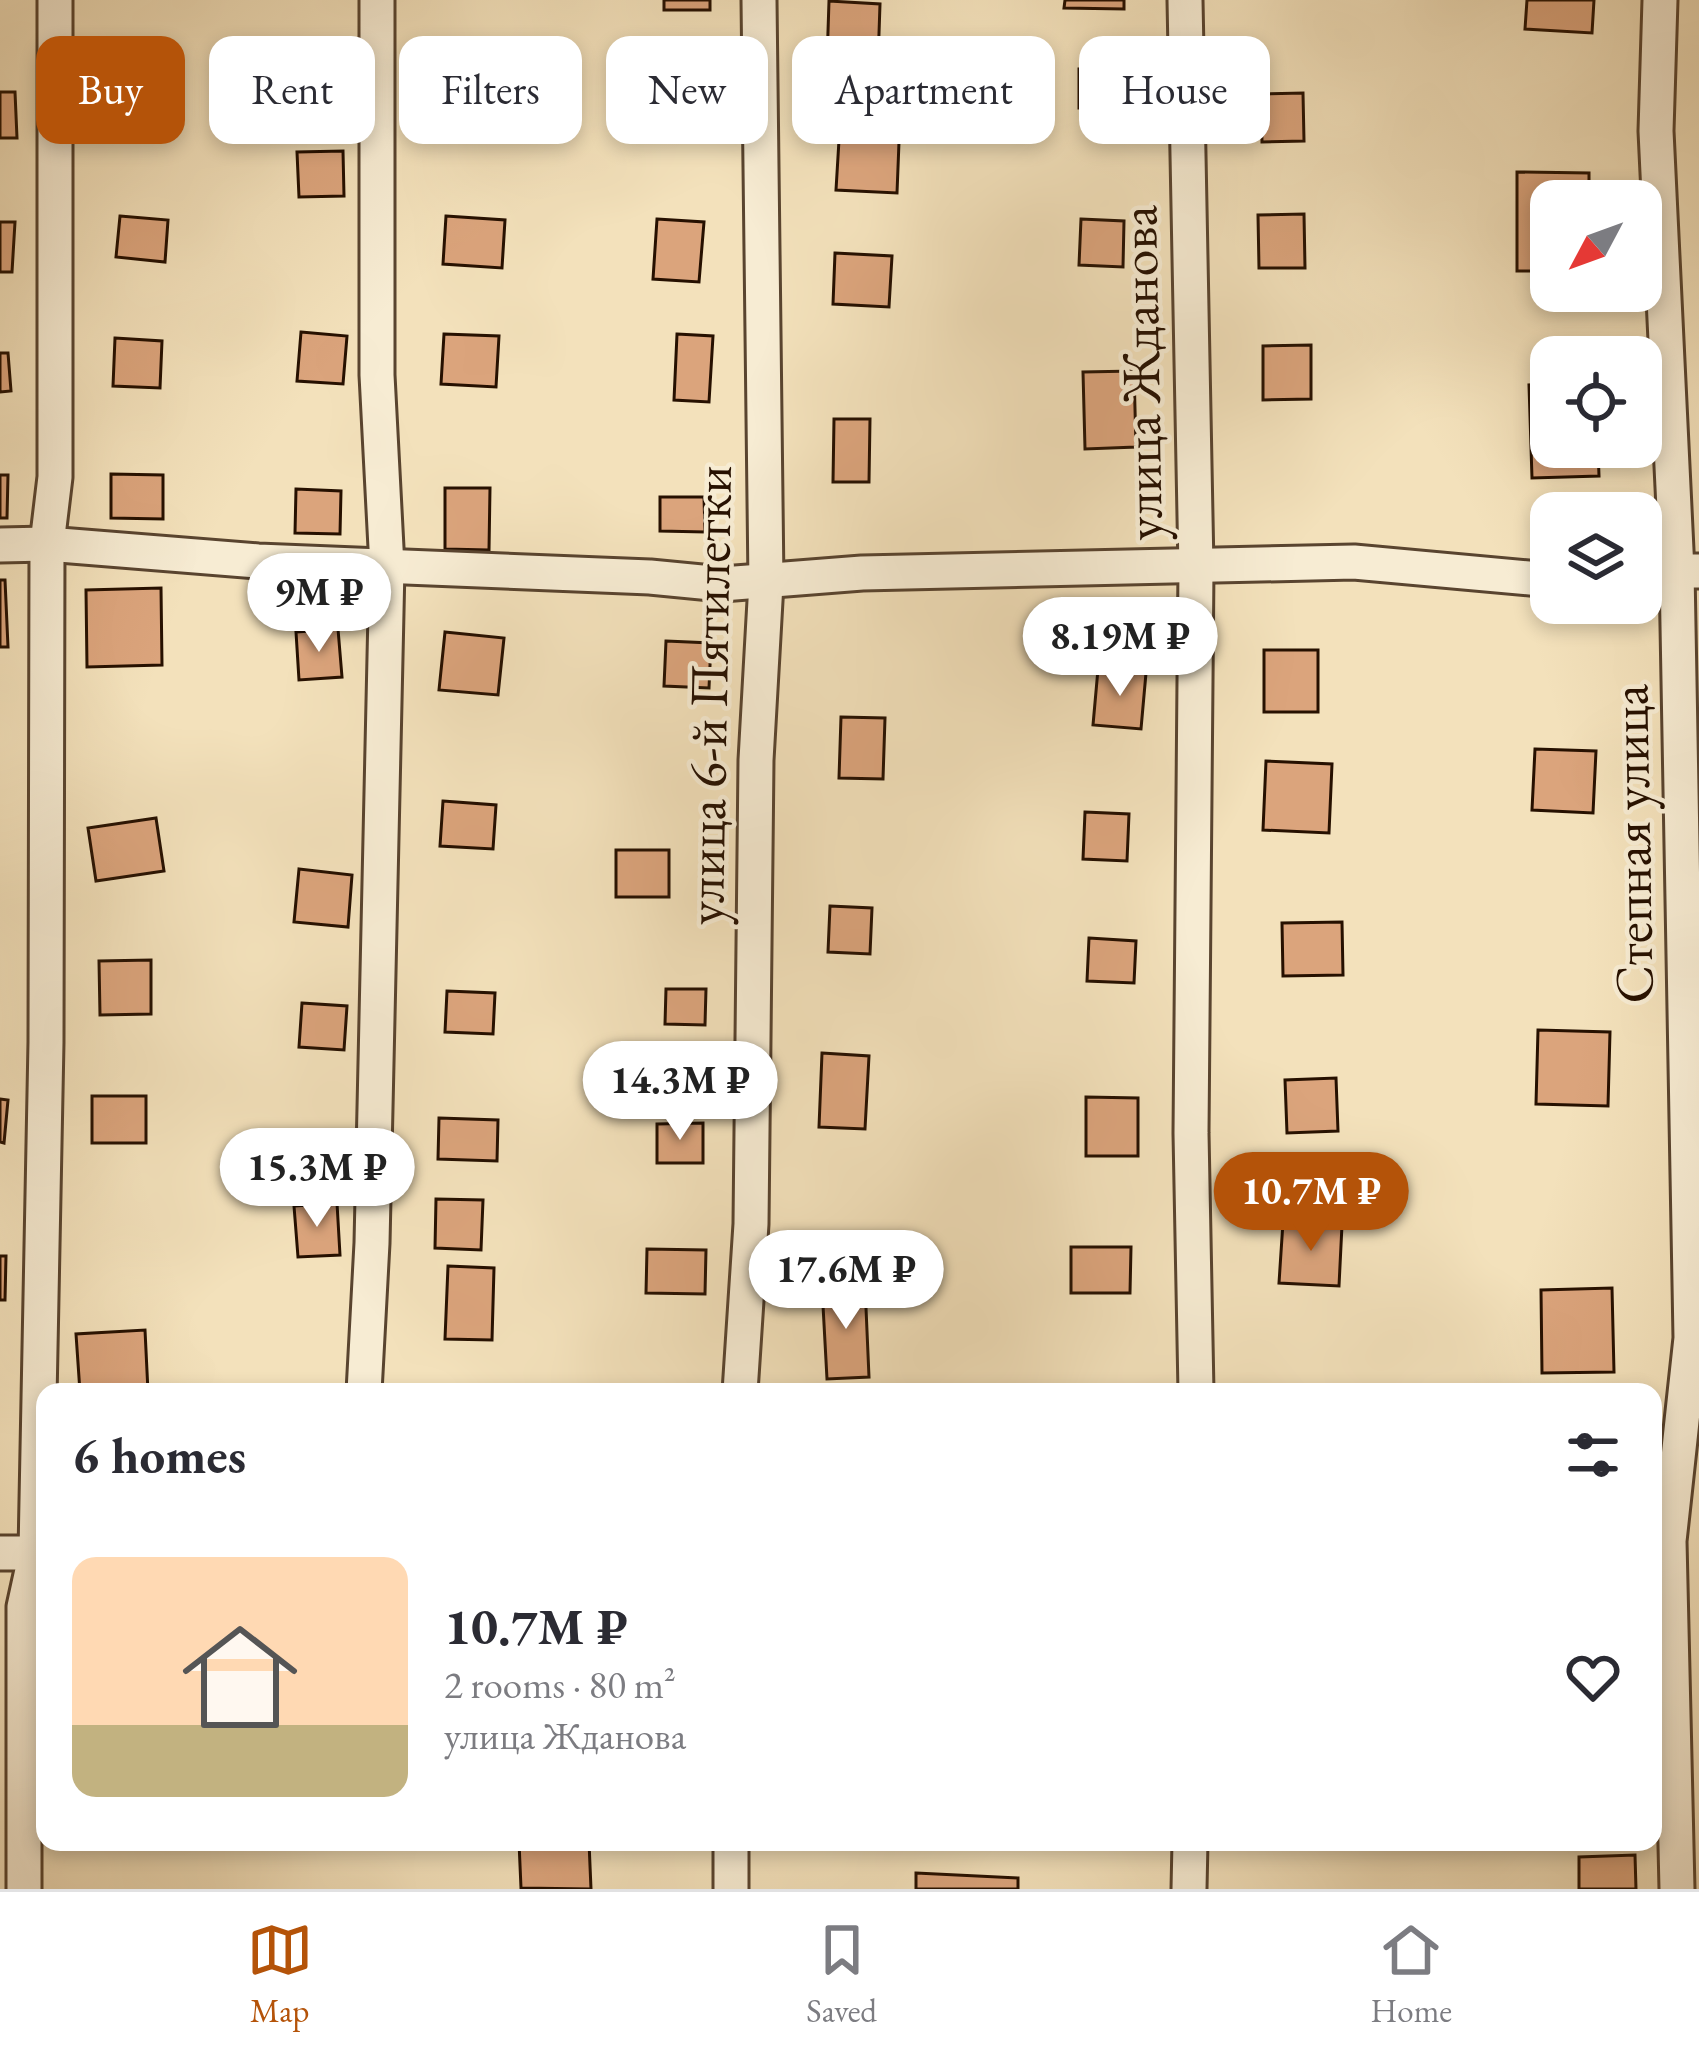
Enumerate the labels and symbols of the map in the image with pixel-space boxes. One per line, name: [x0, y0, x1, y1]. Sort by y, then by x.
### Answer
north arrow: [1530, 180, 1662, 312]
street label: улица Жданова: [1102, 204, 1178, 541]
street label: улица 6-й Пятилетки: [669, 464, 747, 926]
pin: 9M ₽: [248, 553, 390, 655]
pin: 8.19M ₽: [1009, 597, 1231, 699]
street label: Степная улица: [1593, 683, 1669, 1004]
pin: 14.3M ₽: [569, 1041, 791, 1143]
pin: 15.3M ₽: [206, 1128, 428, 1230]
pin: 10.7M ₽: [1200, 1152, 1422, 1254]
pin: 17.6M ₽: [735, 1230, 957, 1332]

